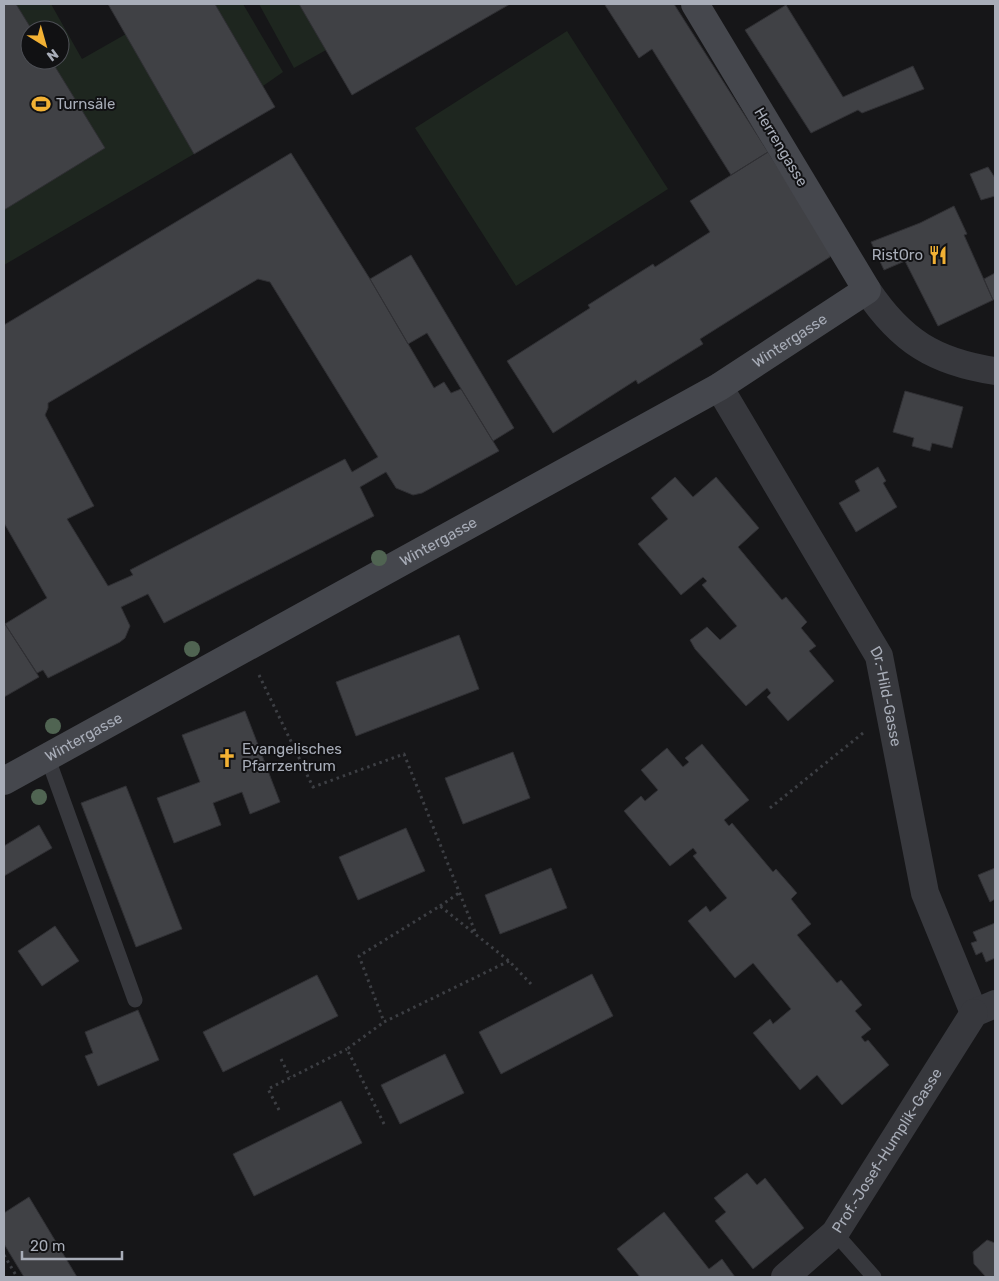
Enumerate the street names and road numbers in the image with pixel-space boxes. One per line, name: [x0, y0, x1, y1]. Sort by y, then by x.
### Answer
street label: Herrengasse: [750, 104, 812, 190]
street label: Wintergasse: [749, 310, 830, 372]
street label: Wintergasse: [397, 513, 480, 570]
street label: Dr.-Hild-Gasse: [866, 643, 905, 748]
street label: Wintergasse: [42, 709, 125, 766]
street label: Prof.-Josef-Humplik-Gasse: [828, 1065, 946, 1236]

